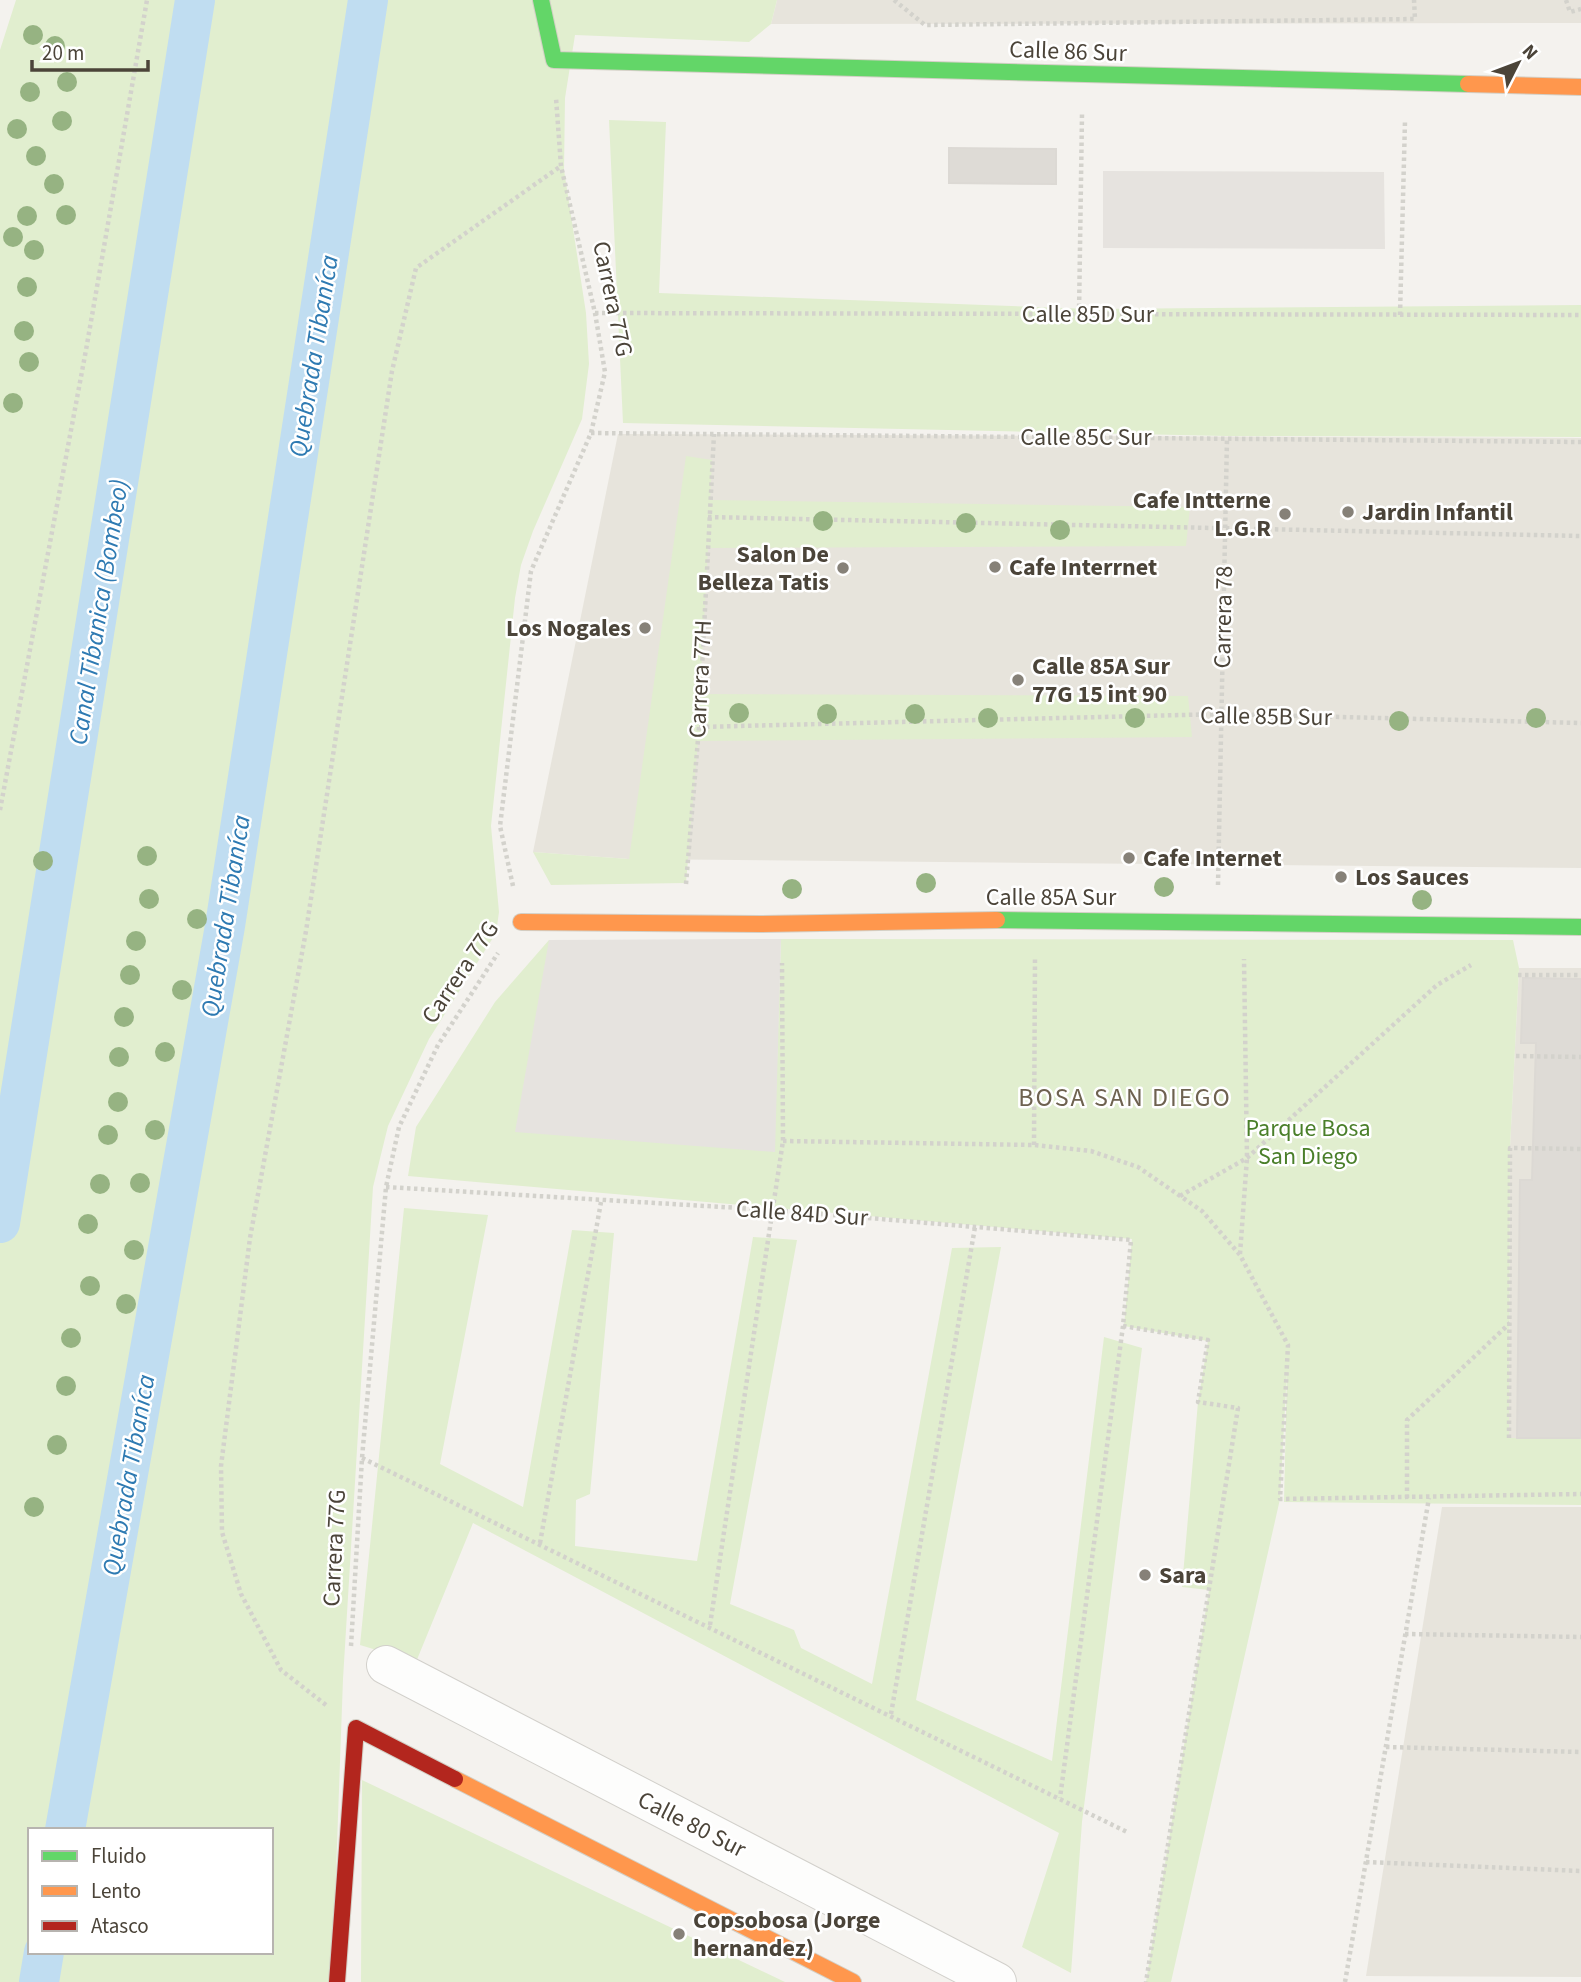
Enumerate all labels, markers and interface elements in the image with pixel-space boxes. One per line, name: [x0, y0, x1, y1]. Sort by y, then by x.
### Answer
scale bar: [32, 28, 147, 72]
north arrow: [1483, 28, 1553, 98]
street label: Calle 86 Sur: [1009, 32, 1128, 71]
text: 20 m: [42, 38, 84, 68]
text: N: [1515, 39, 1544, 66]
street label: Carrera 77G: [583, 238, 642, 360]
water label: Quebrada Tibaníca: [279, 252, 348, 460]
street label: Calle 85D Sur: [1022, 297, 1155, 332]
street label: Calle 85C Sur: [1020, 420, 1152, 455]
water label: Canal Tibanica (Bombeo): [59, 477, 138, 748]
place label: Cafe Intterne L.G.R: [1133, 483, 1271, 546]
place label: Jardin Infantil: [1362, 495, 1513, 530]
marker: Jardin Infantil: [1340, 504, 1356, 520]
marker: Cafe Intterne L.G.R: [1277, 506, 1293, 522]
place label: Salon De Belleza Tatis: [697, 537, 829, 600]
place label: Cafe Interrnet: [1009, 550, 1157, 585]
marker: Cafe Interrnet: [987, 559, 1003, 575]
marker: Salon De Belleza Tatis: [835, 560, 851, 576]
street label: Carrera 78: [1205, 565, 1242, 669]
place label: Los Nogales: [506, 611, 631, 646]
street label: Carrera 77H: [680, 619, 721, 739]
marker: Los Nogales: [637, 620, 653, 636]
place label: Calle 85A Sur 77G 15 int 90: [1032, 649, 1170, 712]
marker: Calle 85A Sur 77G 15 int 90: [1010, 672, 1026, 688]
street label: Calle 85B Sur: [1200, 698, 1333, 735]
water label: Quebrada Tibaníca: [191, 812, 260, 1020]
place label: Cafe Internet: [1143, 841, 1282, 876]
marker: Cafe Internet: [1121, 850, 1137, 866]
place label: Los Sauces: [1355, 860, 1469, 895]
marker: Los Sauces: [1333, 869, 1349, 885]
street label: Calle 85A Sur: [986, 880, 1117, 915]
street label: Carrera 77G: [413, 914, 508, 1031]
district label: BOSA SAN DIEGO: [1018, 1079, 1232, 1116]
park label: Parque Bosa San Diego: [1245, 1111, 1371, 1174]
street label: Calle 84D Sur: [735, 1191, 870, 1236]
water label: Quebrada Tibaníca: [93, 1371, 164, 1579]
street label: Carrera 77G: [314, 1488, 355, 1608]
place label: Sara: [1159, 1558, 1207, 1593]
marker: Sara: [1137, 1567, 1153, 1583]
street label: Calle 80 Sur: [631, 1782, 753, 1867]
legend: [28, 1828, 273, 1954]
text: Fluido: [91, 1841, 146, 1871]
text: Lento: [91, 1876, 141, 1906]
place label: Copsobosa (Jorge hernandez): [693, 1903, 880, 1966]
text: Atasco: [91, 1911, 149, 1941]
marker: Copsobosa (Jorge hernandez): [671, 1926, 687, 1942]

